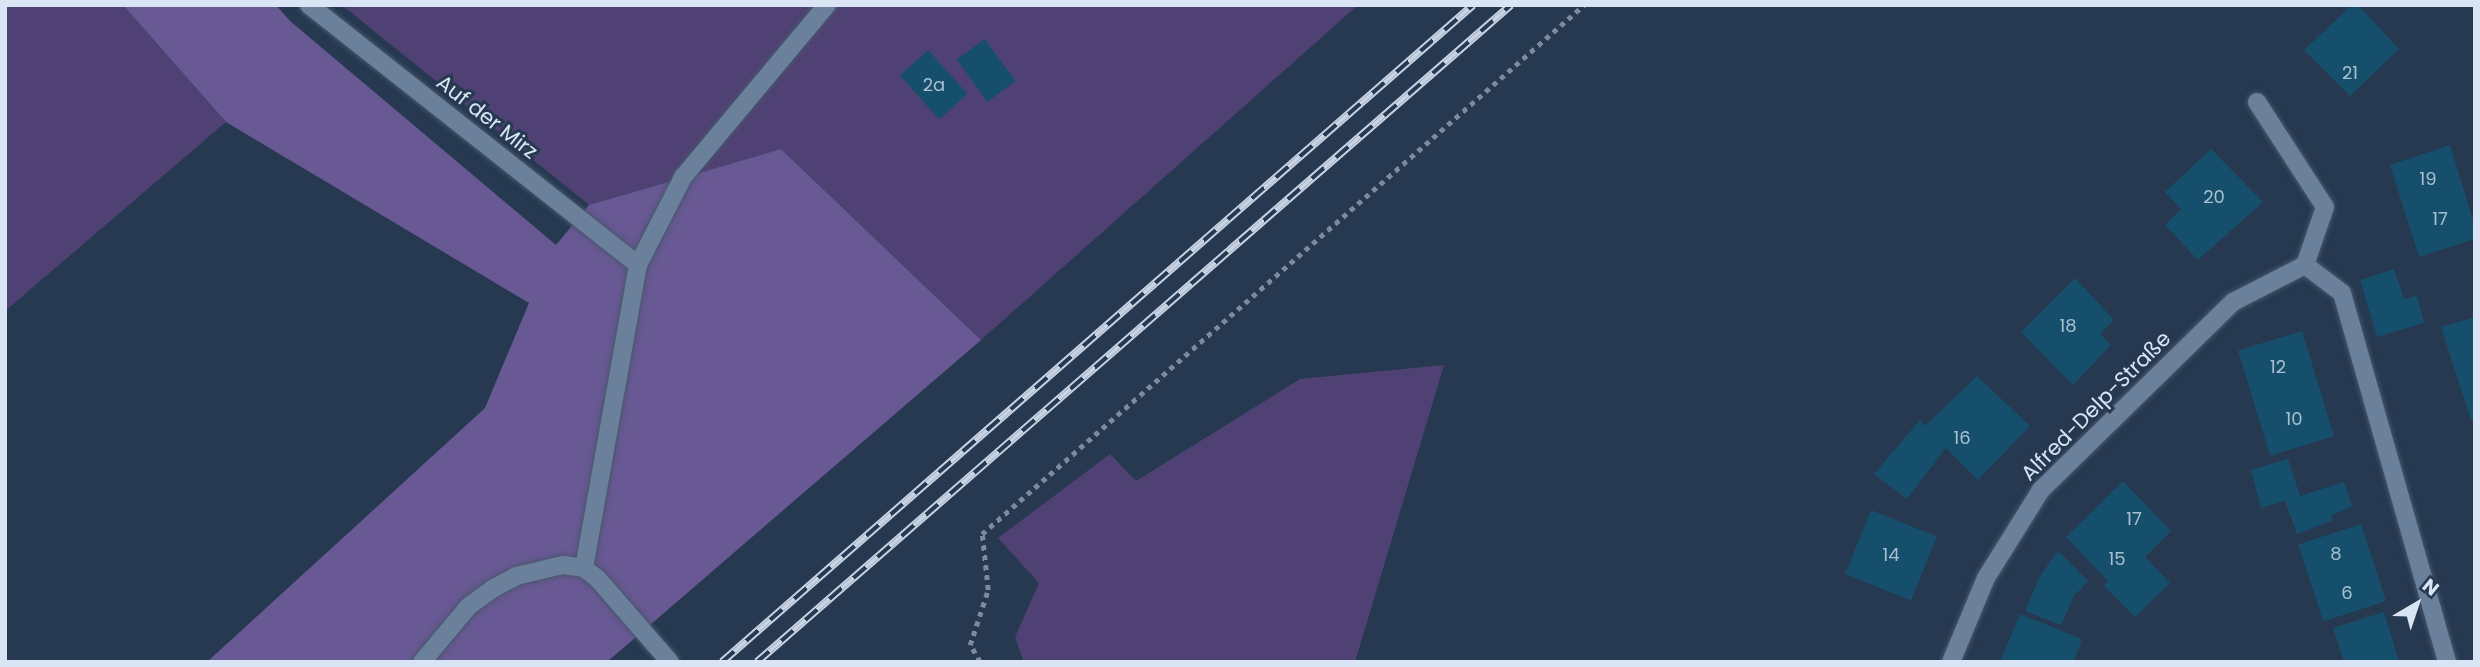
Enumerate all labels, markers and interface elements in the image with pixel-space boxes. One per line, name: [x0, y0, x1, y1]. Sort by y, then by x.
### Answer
house number: 21: [2342, 62, 2358, 84]
street label: Auf der Mirz: [431, 70, 543, 164]
house number: 2a: [923, 74, 945, 96]
house number: 19: [2419, 168, 2437, 190]
house number: 20: [2203, 186, 2225, 208]
house number: 17: [2432, 208, 2448, 230]
house number: 18: [2059, 315, 2077, 337]
street label: Alfred-Delp-Straße: [2016, 326, 2176, 486]
house number: 12: [2270, 356, 2286, 378]
house number: 10: [2285, 408, 2303, 430]
house number: 16: [1953, 427, 1971, 449]
house number: 17: [2126, 508, 2142, 530]
house number: 8: [2330, 543, 2342, 565]
house number: 14: [1882, 544, 1900, 566]
house number: 15: [2108, 548, 2126, 570]
north arrow: [2382, 569, 2452, 639]
text: N: [2416, 572, 2445, 602]
house number: 6: [2341, 582, 2353, 604]

